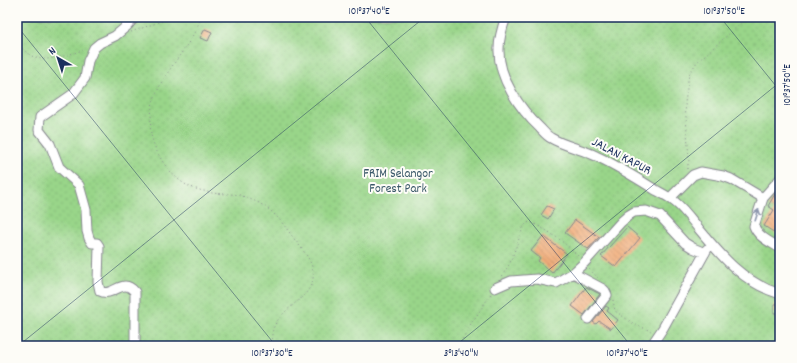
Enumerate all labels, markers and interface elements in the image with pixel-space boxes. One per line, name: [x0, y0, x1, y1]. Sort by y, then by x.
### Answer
text: 101°37'40"E: [349, 5, 390, 19]
text: 101°37'50"E: [703, 5, 745, 19]
north arrow: [38, 38, 78, 78]
text: N: [46, 44, 61, 60]
text: 101°37'50"E: [781, 64, 795, 106]
street label: JALAN KAPUR: [588, 133, 654, 181]
park label: FRIM Selangor Forest Park: [363, 165, 433, 199]
one-way arrow: [754, 209, 761, 222]
text: 101°37'30"E: [251, 347, 293, 361]
text: 3°13'40"N: [444, 347, 478, 361]
text: 101°37'40"E: [607, 347, 648, 361]

